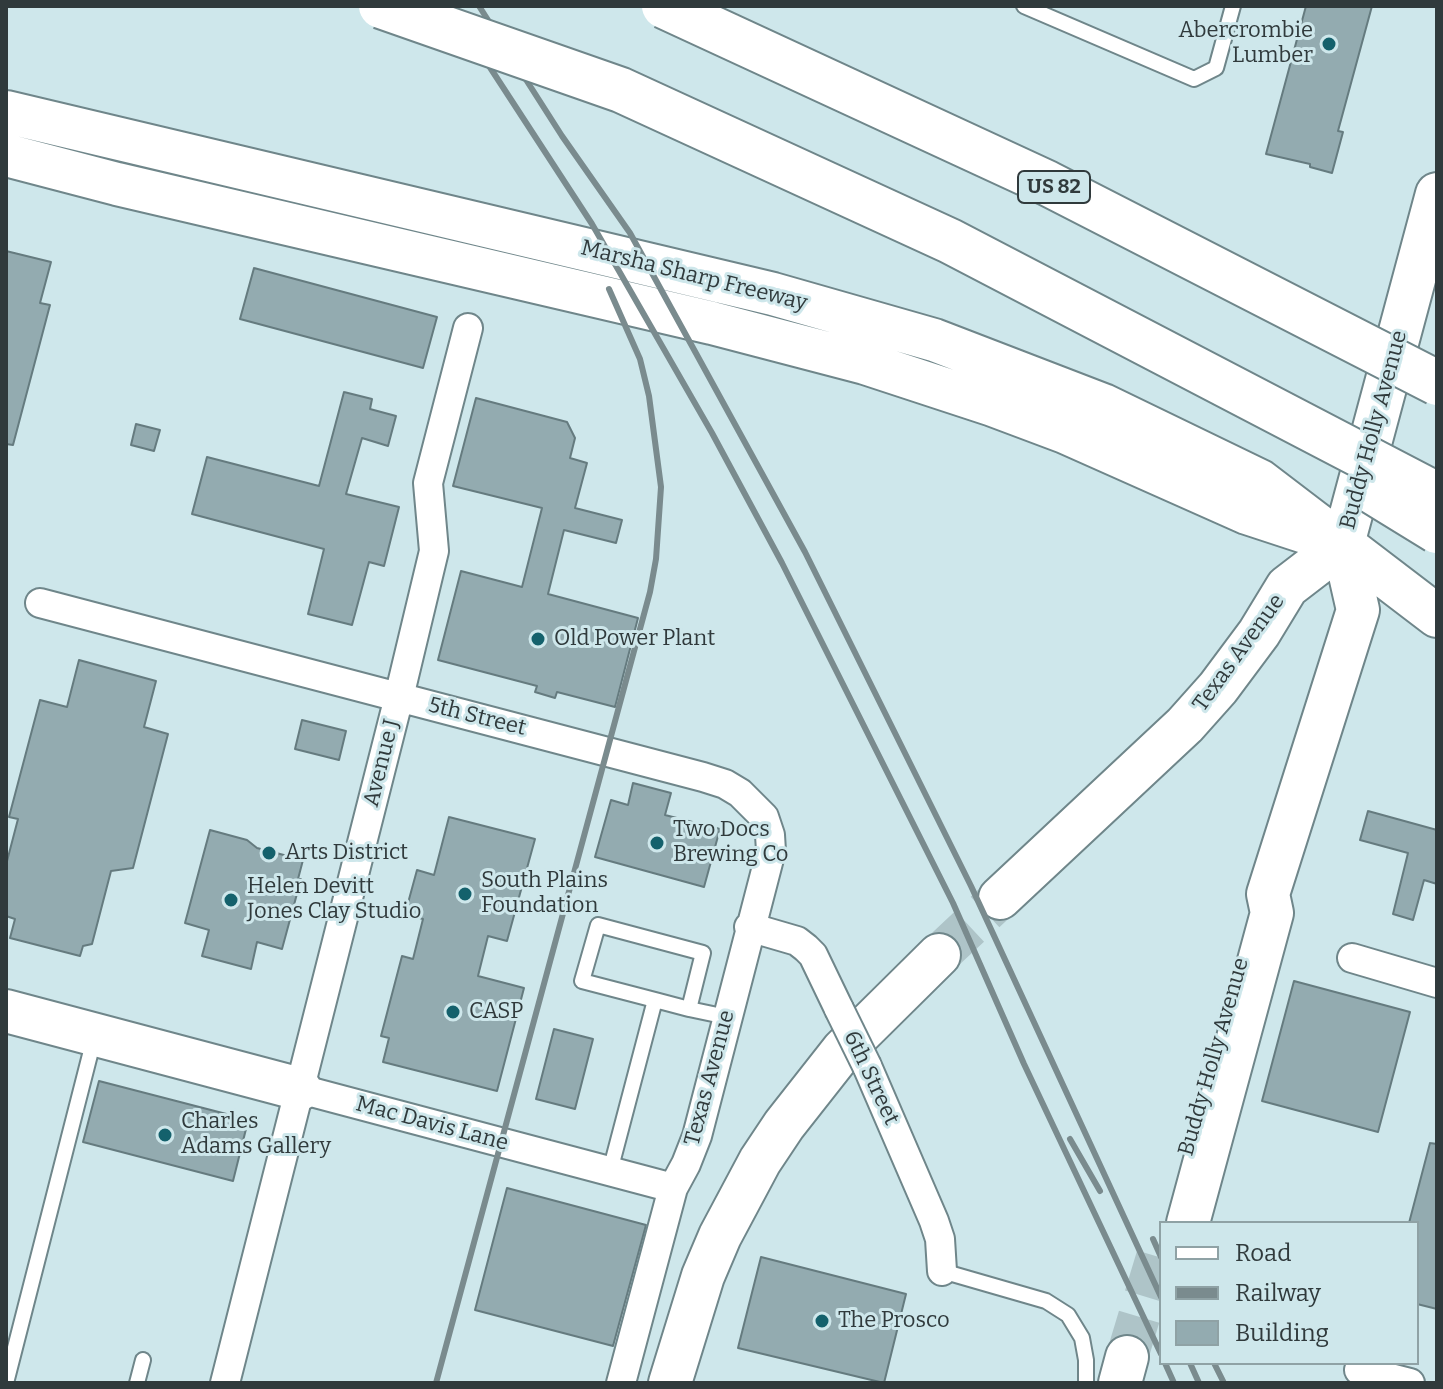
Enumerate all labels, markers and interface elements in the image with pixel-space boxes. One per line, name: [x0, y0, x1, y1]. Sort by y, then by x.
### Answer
place label: Abercrombie Lumber: [1179, 18, 1313, 70]
marker: Abercrombie Lumber: [1320, 35, 1338, 53]
road number: US 82: [1018, 171, 1090, 203]
street label: Marsha Sharp Freeway: [578, 235, 810, 317]
street label: Buddy Holly Avenue: [1335, 328, 1413, 532]
street label: Texas Avenue: [1187, 589, 1291, 717]
place label: Old Power Plant: [554, 626, 715, 652]
marker: Old Power Plant: [529, 630, 547, 648]
street label: 5th Street: [425, 692, 529, 742]
street label: Avenue J: [358, 717, 406, 809]
place label: Two Docs Brewing Co: [673, 817, 788, 868]
marker: Two Docs Brewing Co: [648, 834, 666, 852]
place label: Arts District: [285, 840, 408, 866]
marker: Arts District: [260, 844, 278, 862]
place label: South Plains Foundation: [481, 868, 608, 920]
place label: Helen Devitt Jones Clay Studio: [247, 874, 421, 926]
marker: South Plains Foundation: [456, 885, 474, 903]
marker: Helen Devitt Jones Clay Studio: [222, 891, 240, 909]
street label: Buddy Holly Avenue: [1173, 955, 1255, 1159]
place label: CASP: [469, 999, 523, 1025]
marker: CASP: [444, 1003, 462, 1021]
street label: Texas Avenue: [679, 1007, 741, 1149]
street label: 6th Street: [838, 1027, 904, 1129]
street label: Mac Davis Lane: [353, 1091, 511, 1157]
place label: Charles Adams Gallery: [181, 1109, 331, 1160]
marker: Charles Adams Gallery: [156, 1126, 174, 1144]
legend: [1159, 1221, 1419, 1365]
text: Road: [1235, 1239, 1291, 1267]
text: Railway: [1235, 1279, 1321, 1307]
place label: The Prosco: [838, 1308, 950, 1334]
marker: The Prosco: [813, 1312, 831, 1330]
text: Building: [1235, 1319, 1329, 1347]

